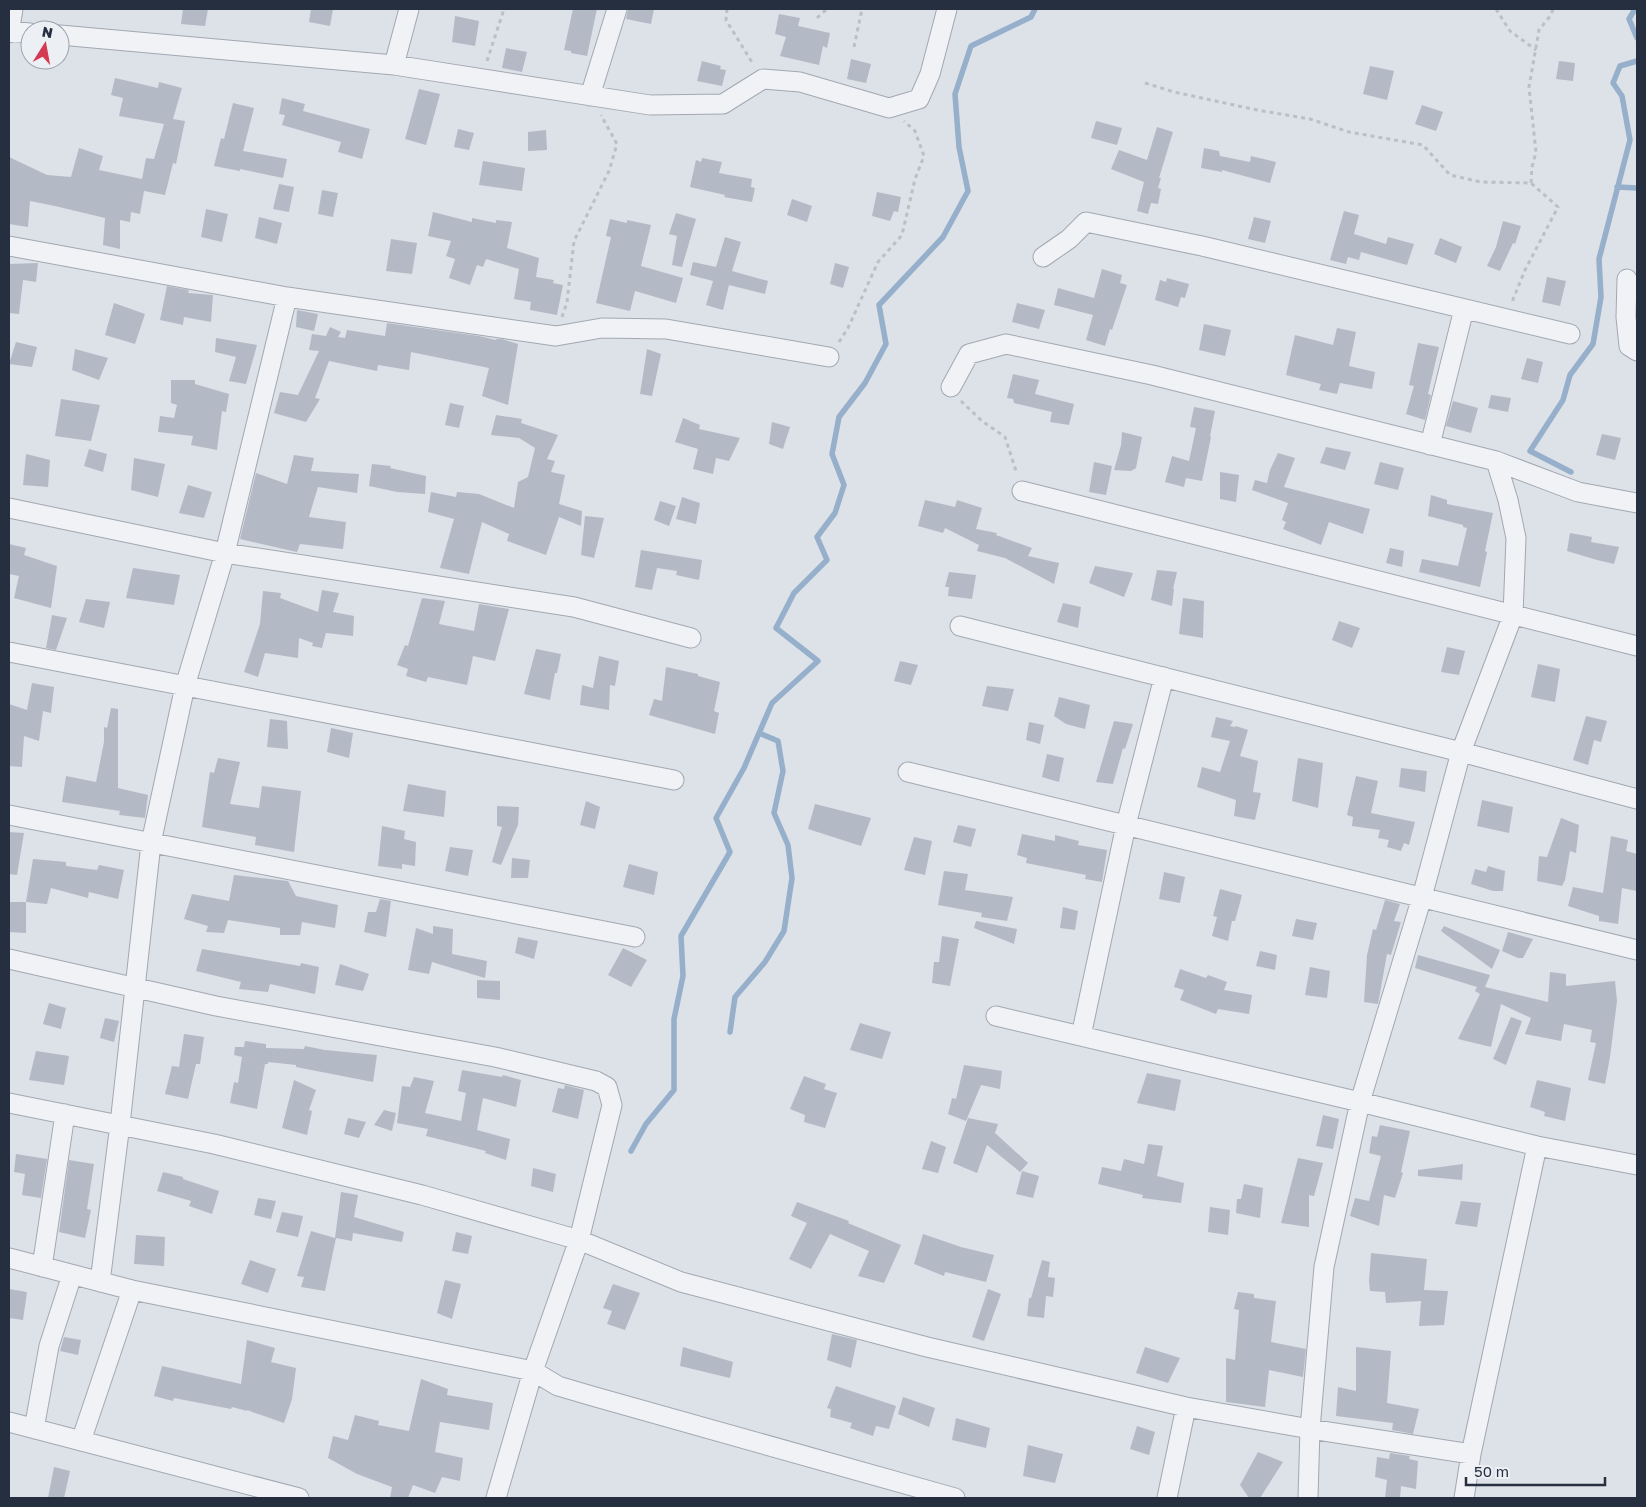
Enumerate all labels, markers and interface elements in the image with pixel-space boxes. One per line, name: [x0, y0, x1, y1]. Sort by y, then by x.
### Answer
north arrow: [20, 20, 70, 70]
text: N: [41, 22, 54, 41]
scale bar: [1466, 1454, 1605, 1486]
text: 50 m: [1474, 1462, 1509, 1480]

